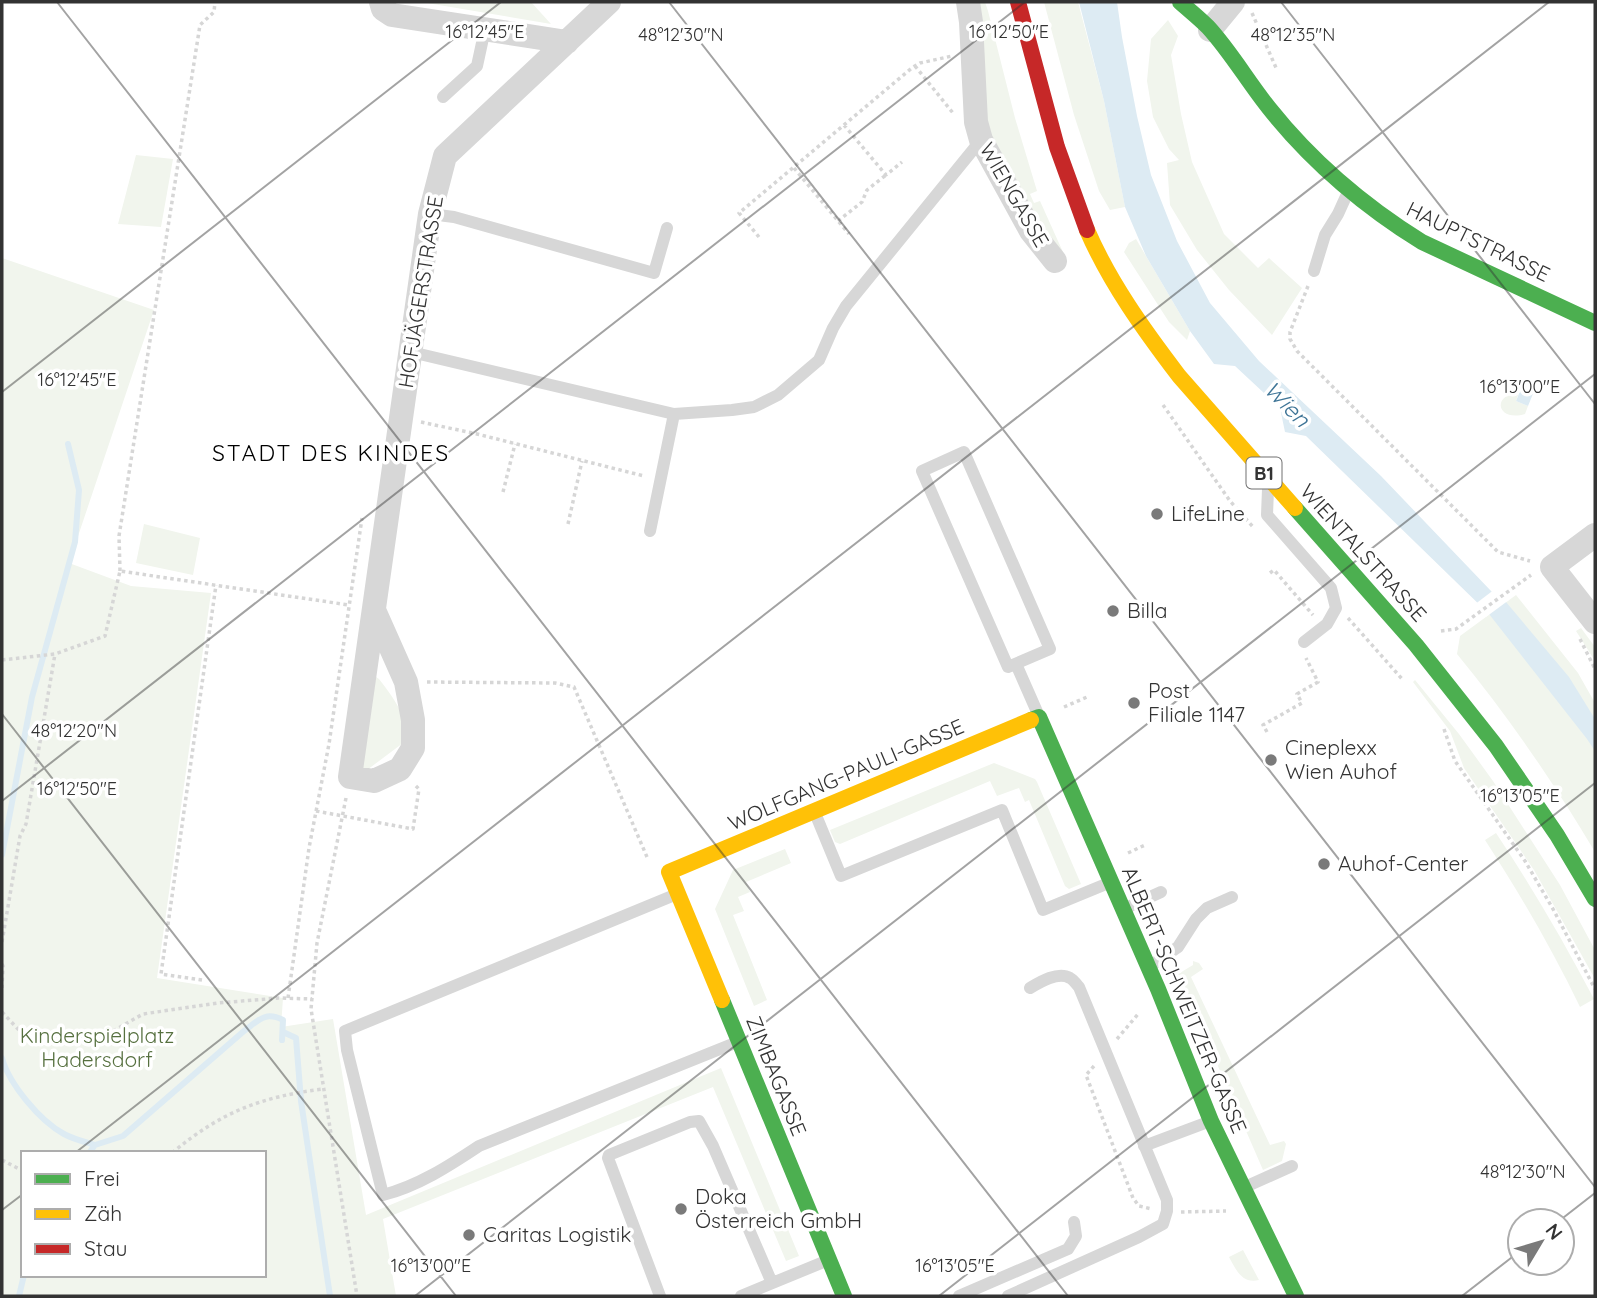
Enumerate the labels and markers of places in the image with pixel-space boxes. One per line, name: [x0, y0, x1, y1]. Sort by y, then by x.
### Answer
place label: LifeLine: [1171, 500, 1245, 526]
marker: LifeLine: [1149, 506, 1165, 522]
place label: Billa: [1127, 597, 1168, 623]
marker: Billa: [1105, 603, 1121, 619]
place label: Post Filiale 1147: [1148, 677, 1245, 727]
marker: Post Filiale 1147: [1126, 695, 1142, 711]
place label: Cineplexx Wien Auhof: [1285, 734, 1397, 784]
marker: Cineplexx Wien Auhof: [1263, 752, 1279, 768]
place label: Auhof-Center: [1338, 850, 1468, 876]
marker: Auhof-Center: [1316, 856, 1332, 872]
place label: Doka Österreich GmbH: [695, 1183, 862, 1233]
marker: Doka Österreich GmbH: [673, 1201, 689, 1217]
place label: Caritas Logistik: [483, 1221, 632, 1247]
marker: Caritas Logistik: [461, 1227, 477, 1243]

